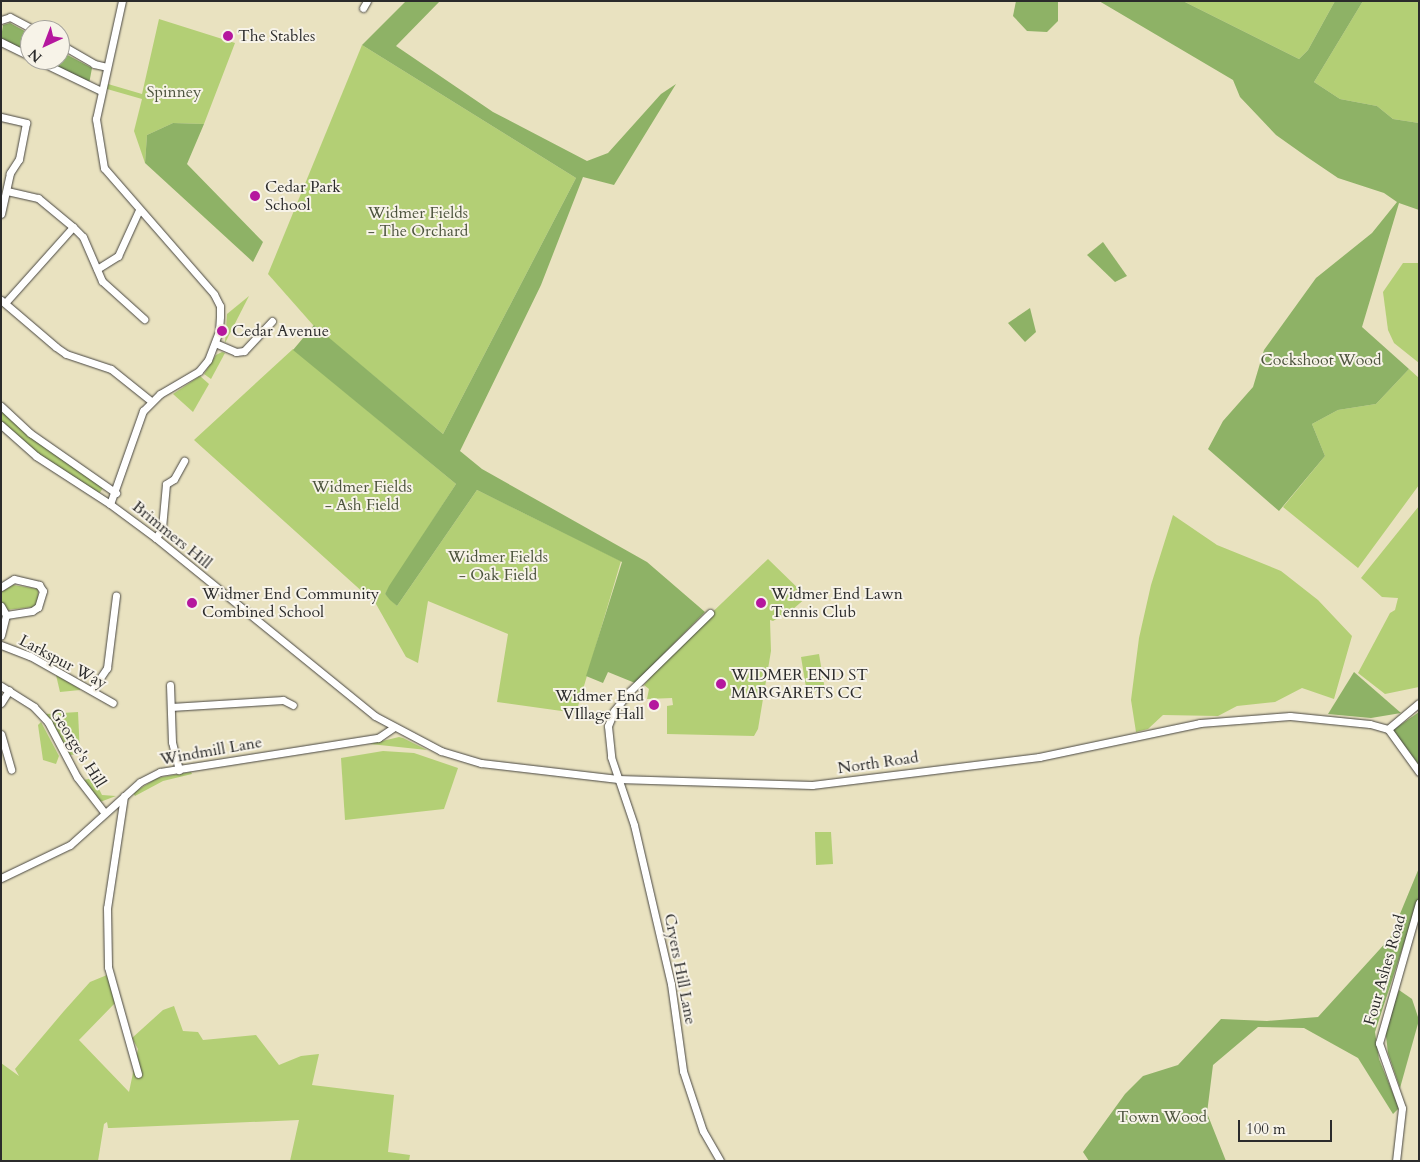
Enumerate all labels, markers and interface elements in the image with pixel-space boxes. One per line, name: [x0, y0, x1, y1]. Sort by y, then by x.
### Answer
north arrow: [20, 20, 70, 70]
place label: The Stables: [238, 26, 315, 46]
marker: The Stables: [222, 30, 234, 42]
text: N: [24, 45, 46, 67]
park label: Spinney: [147, 82, 201, 102]
place label: Cedar Park School: [265, 177, 341, 215]
marker: Cedar Park School: [249, 190, 261, 202]
park label: Widmer Fields - The Orchard: [368, 203, 468, 241]
place label: Cedar Avenue: [232, 321, 329, 341]
marker: Cedar Avenue: [216, 325, 228, 337]
park label: Cockshoot Wood: [1260, 350, 1382, 370]
park label: Widmer Fields - Ash Field: [312, 477, 412, 515]
street label: Brimmers Hill: [128, 497, 216, 573]
park label: Widmer Fields - Oak Field: [448, 547, 548, 585]
place label: Widmer End Community Combined School: [202, 584, 379, 622]
place label: Widmer End Lawn Tennis Club: [771, 584, 903, 622]
marker: Widmer End Community Combined School: [186, 597, 198, 609]
marker: Widmer End Lawn Tennis Club: [755, 597, 767, 609]
street label: Larkspur Way: [16, 631, 110, 693]
place label: WIDMER END ST MARGARETS CC: [731, 665, 868, 703]
marker: WIDMER END ST MARGARETS CC: [715, 678, 727, 690]
place label: Widmer End VIllage Hall: [555, 686, 644, 724]
marker: Widmer End VIllage Hall: [648, 699, 660, 711]
street label: George's Hill: [46, 705, 110, 791]
street label: Windmill Lane: [159, 733, 263, 769]
street label: North Road: [836, 748, 920, 778]
street label: Cryers Hill Lane: [660, 912, 700, 1026]
street label: Four Ashes Road: [1360, 912, 1410, 1028]
park label: Town Wood: [1117, 1107, 1207, 1127]
scale bar: [1240, 1110, 1334, 1142]
text: 100 m: [1246, 1119, 1286, 1139]

